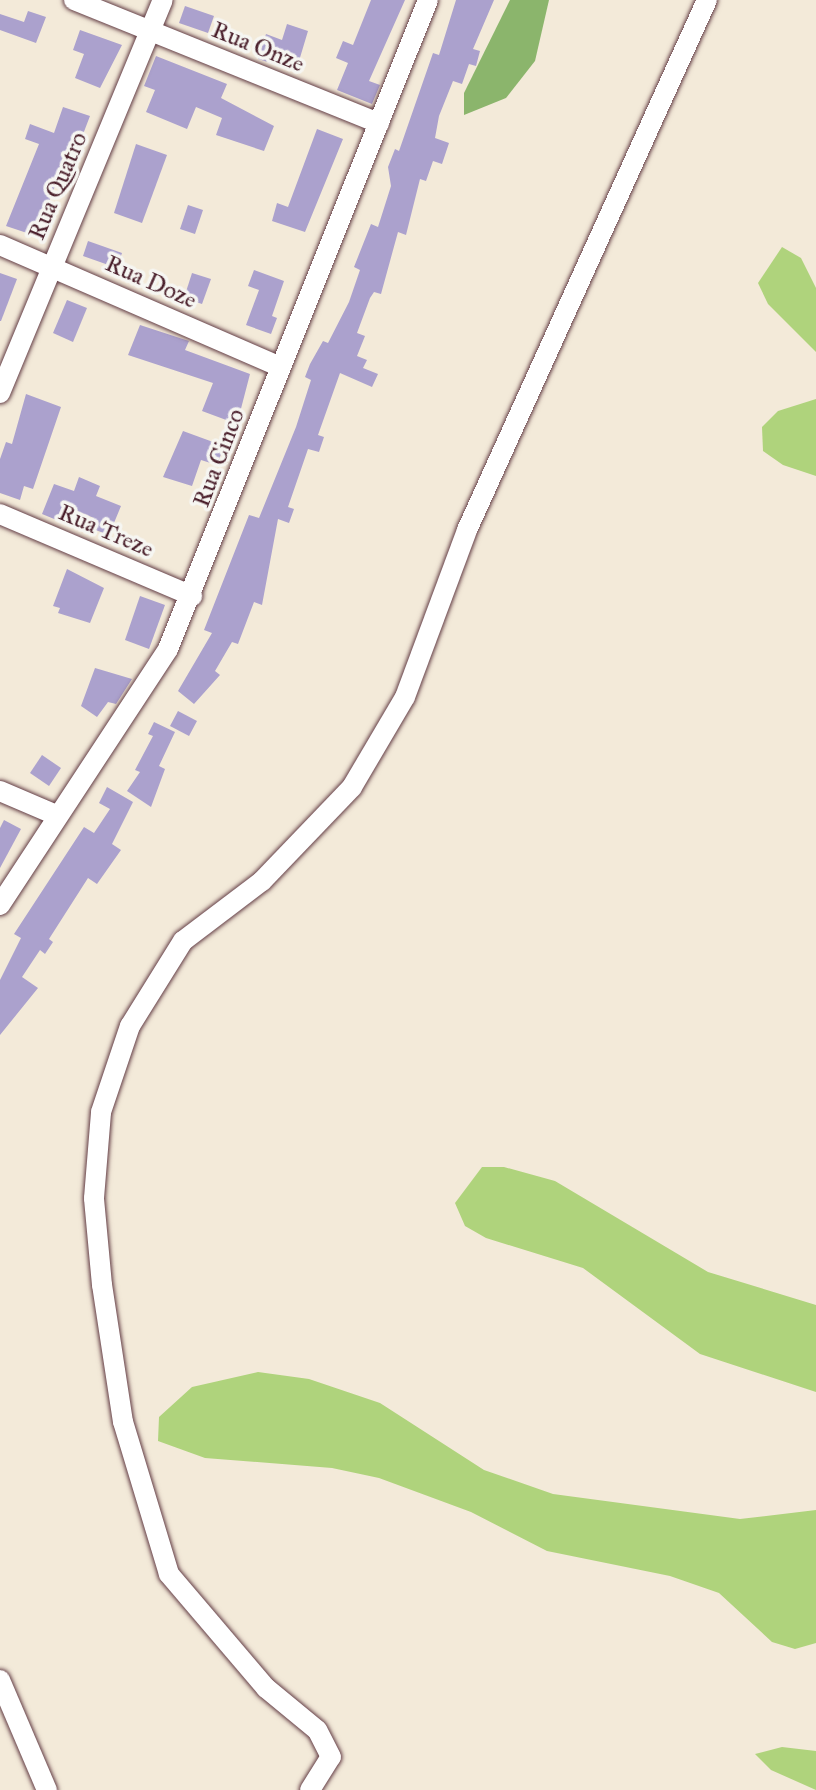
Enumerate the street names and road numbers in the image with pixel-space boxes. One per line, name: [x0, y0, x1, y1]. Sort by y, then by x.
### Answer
street label: Rua Onze: [208, 15, 308, 79]
street label: Rua Quatro: [22, 128, 94, 244]
street label: Rua Doze: [101, 249, 201, 315]
street label: Rua Cinco: [187, 405, 251, 511]
street label: Rua Treze: [54, 498, 158, 564]

